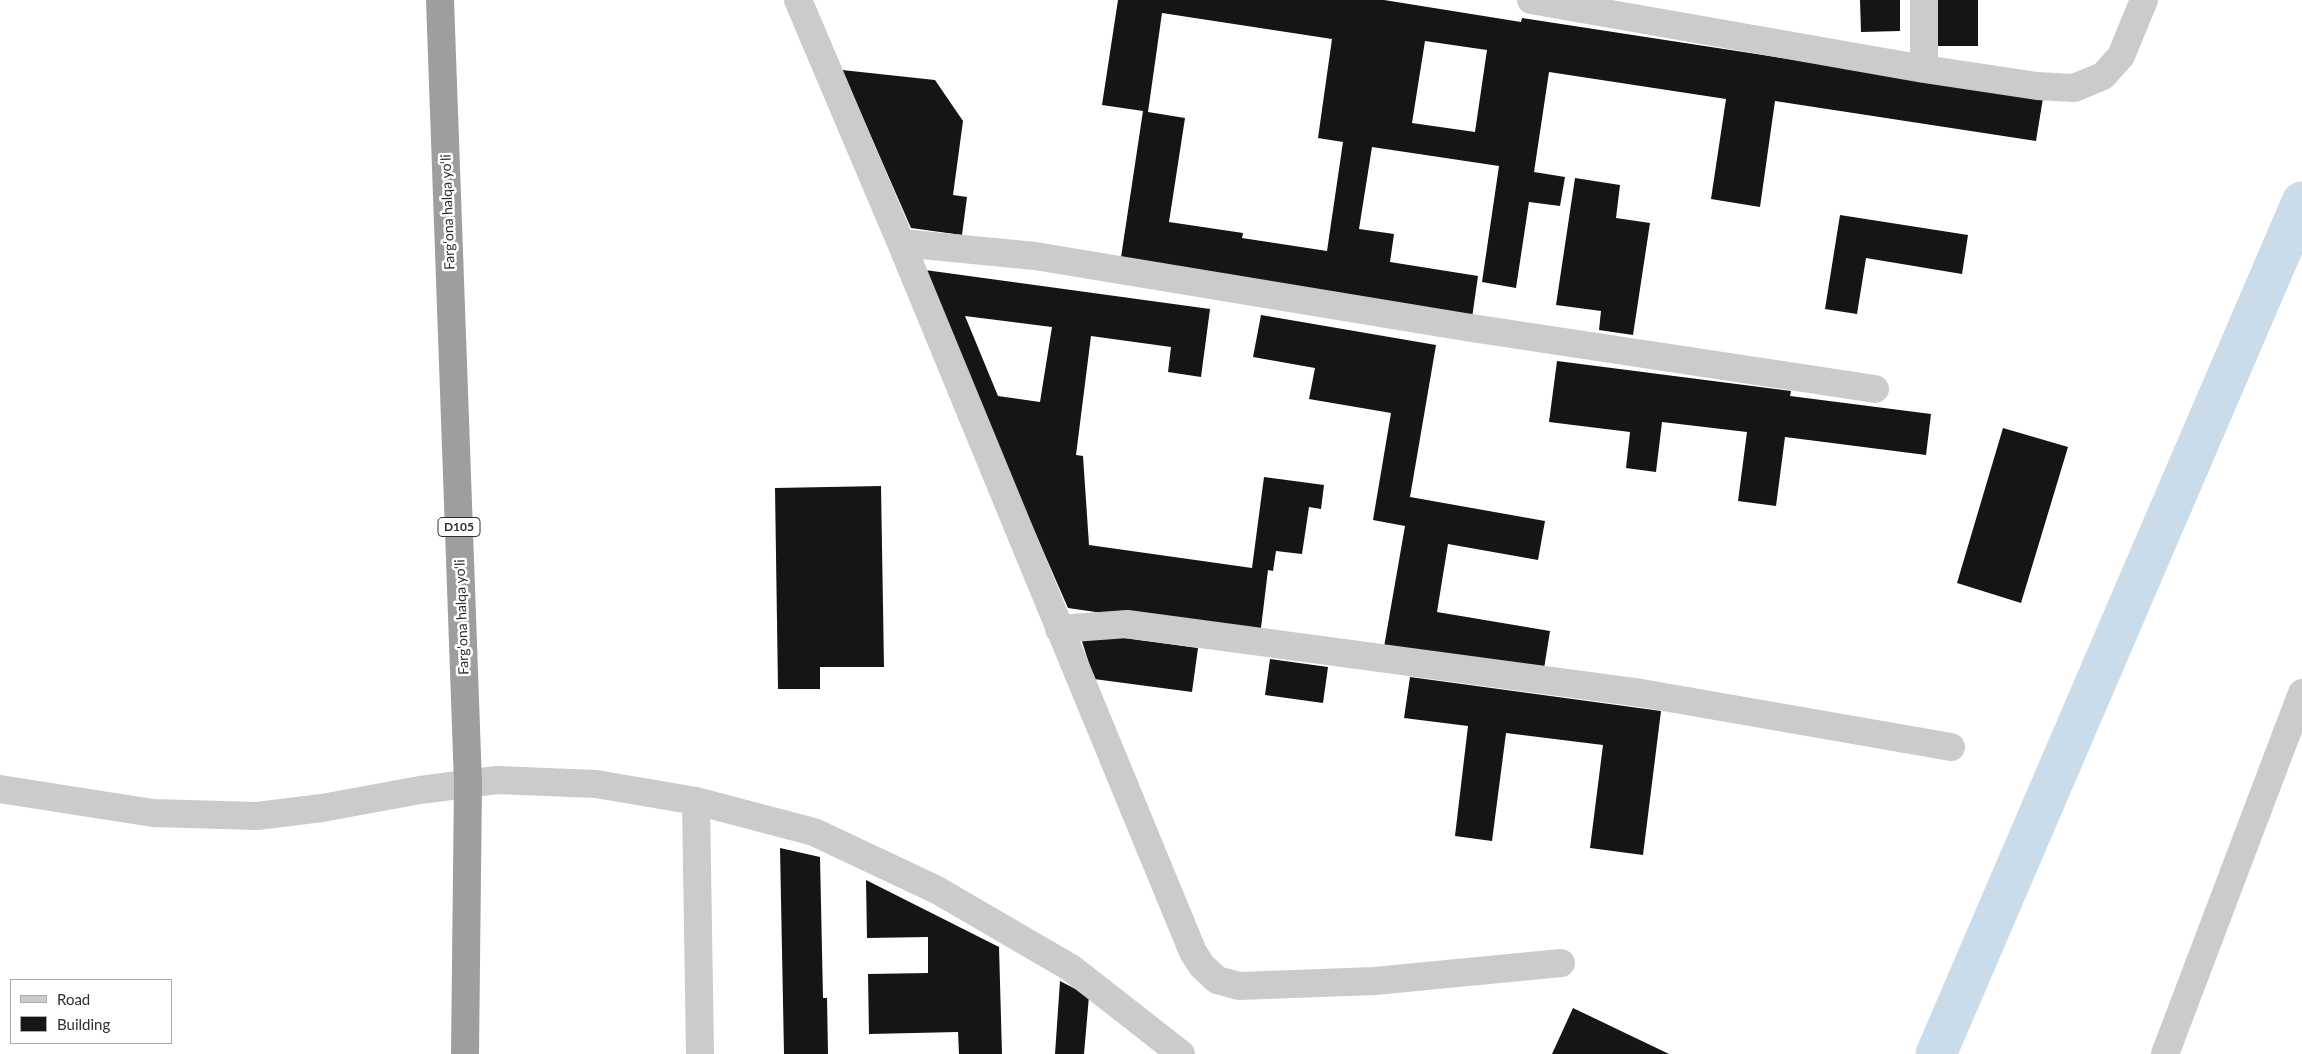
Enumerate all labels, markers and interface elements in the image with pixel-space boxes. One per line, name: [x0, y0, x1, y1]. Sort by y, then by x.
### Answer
street label: Farg‘ona halqa yo‘li: [438, 154, 458, 270]
road number: D105: [438, 518, 480, 536]
street label: Farg‘ona halqa yo‘li: [452, 559, 472, 675]
legend: [10, 979, 172, 1044]
text: Road: [57, 990, 90, 1008]
text: Building: [57, 1015, 110, 1033]

